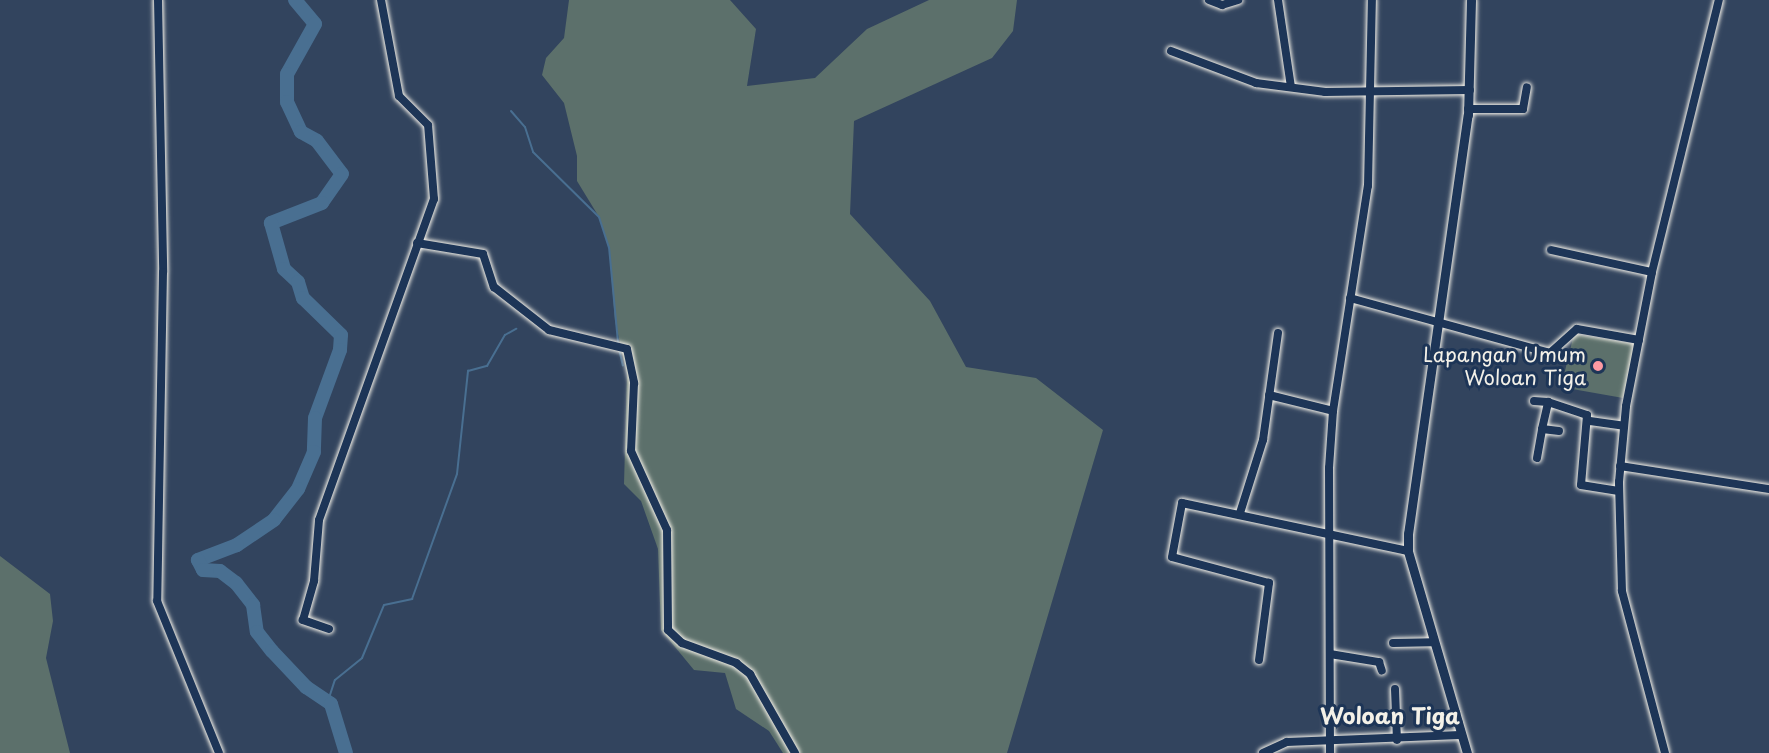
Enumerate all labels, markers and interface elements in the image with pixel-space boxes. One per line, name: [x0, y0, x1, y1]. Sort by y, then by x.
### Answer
place label: Lapangan Umum Woloan Tiga: [1423, 342, 1586, 389]
marker: Lapangan Umum Woloan Tiga: [1591, 359, 1605, 373]
district label: Woloan Tiga: [1320, 702, 1460, 728]

